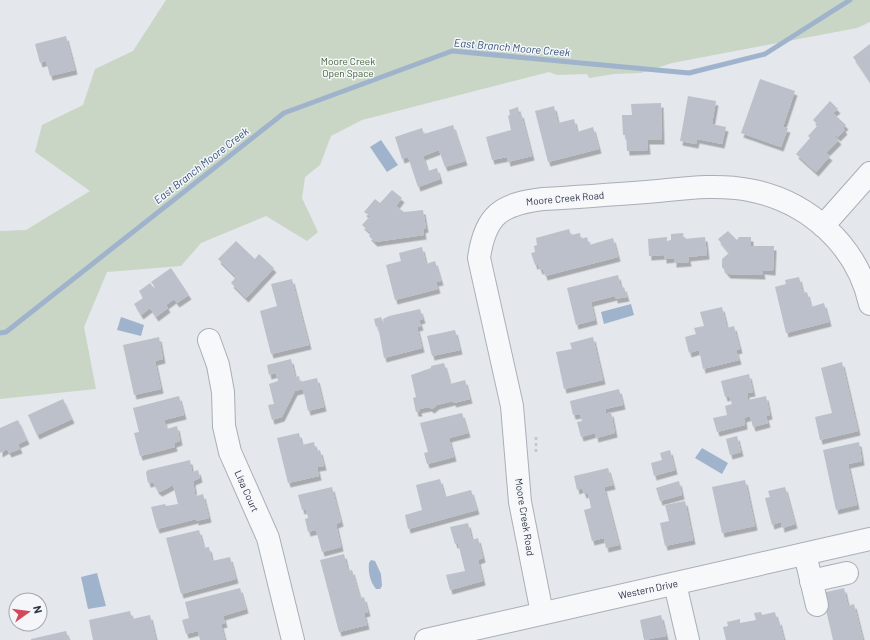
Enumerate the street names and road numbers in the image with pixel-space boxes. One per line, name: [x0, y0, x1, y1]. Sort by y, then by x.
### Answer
street label: Moore Creek Road: [525, 189, 605, 207]
street label: Lisa Court: [232, 468, 262, 514]
street label: Moore Creek Road: [513, 477, 537, 557]
street label: Western Drive: [617, 577, 679, 601]

